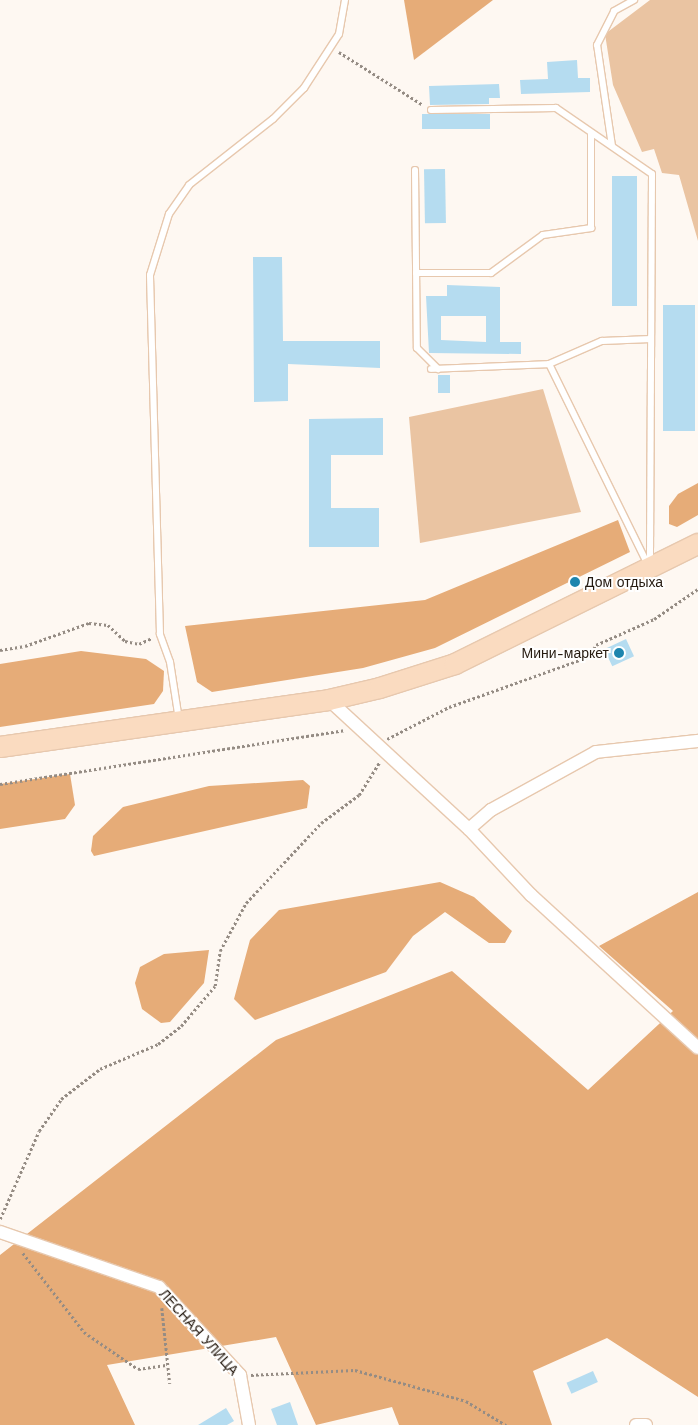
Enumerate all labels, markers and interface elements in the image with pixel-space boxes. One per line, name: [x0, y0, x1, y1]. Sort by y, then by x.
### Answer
place label: Дом отдыха: [585, 574, 663, 590]
marker: Дом отдыха: [569, 576, 581, 588]
place label: Мини-маркет: [522, 645, 609, 661]
marker: Мини-маркет: [613, 647, 625, 659]
street label: ЛЕСНАЯ УЛИЦА: [156, 1285, 242, 1379]

